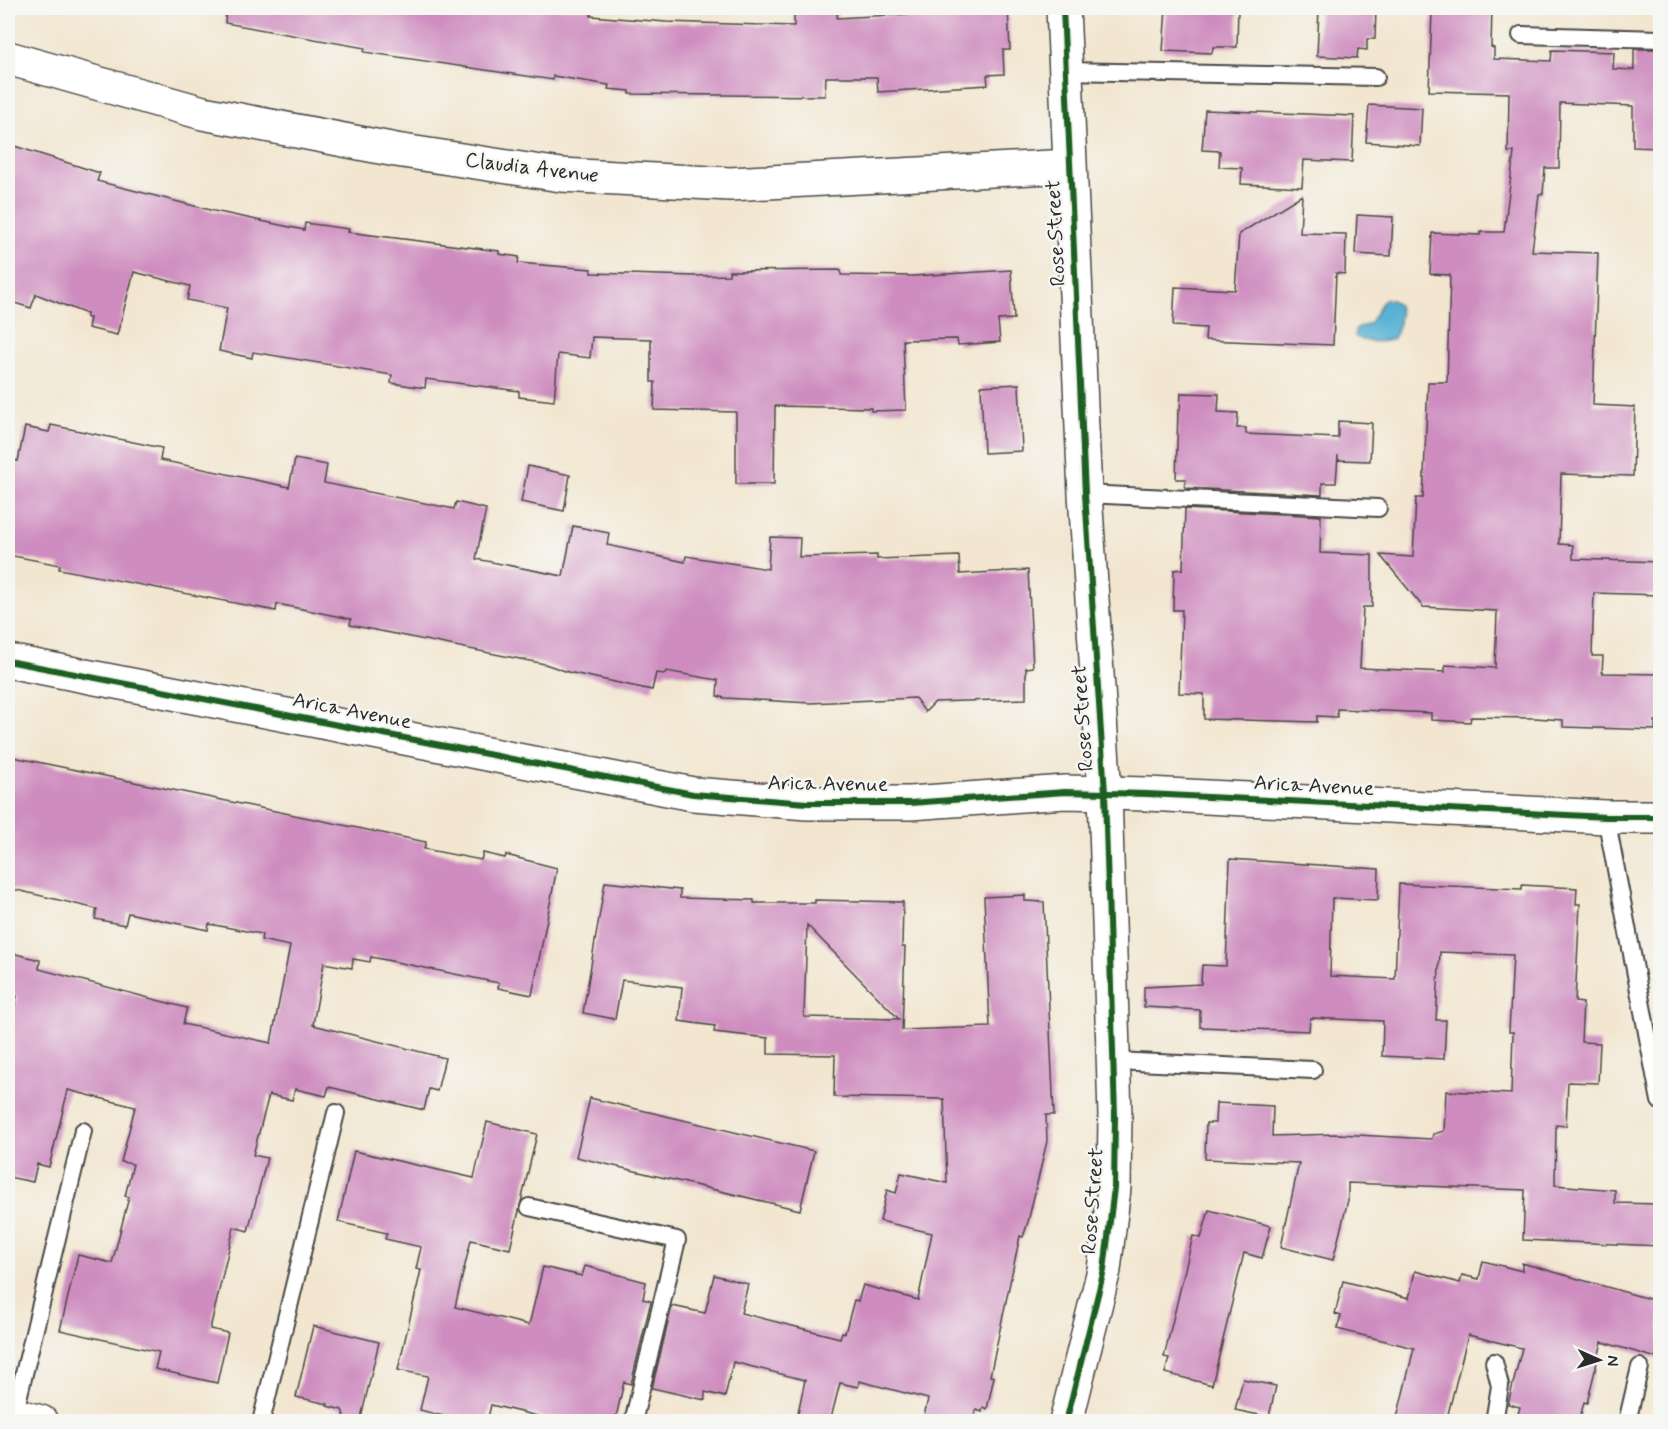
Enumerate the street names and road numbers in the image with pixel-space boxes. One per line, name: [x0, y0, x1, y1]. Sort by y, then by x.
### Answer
street label: Claudia Avenue: [464, 146, 600, 190]
street label: Rose Street: [1039, 179, 1073, 287]
street label: Rose Street: [1065, 664, 1101, 772]
street label: Arica Avenue: [290, 686, 414, 736]
street label: Arica Avenue: [767, 769, 889, 799]
street label: Arica Avenue: [1253, 769, 1375, 803]
street label: Rose Street: [1075, 1147, 1111, 1255]

